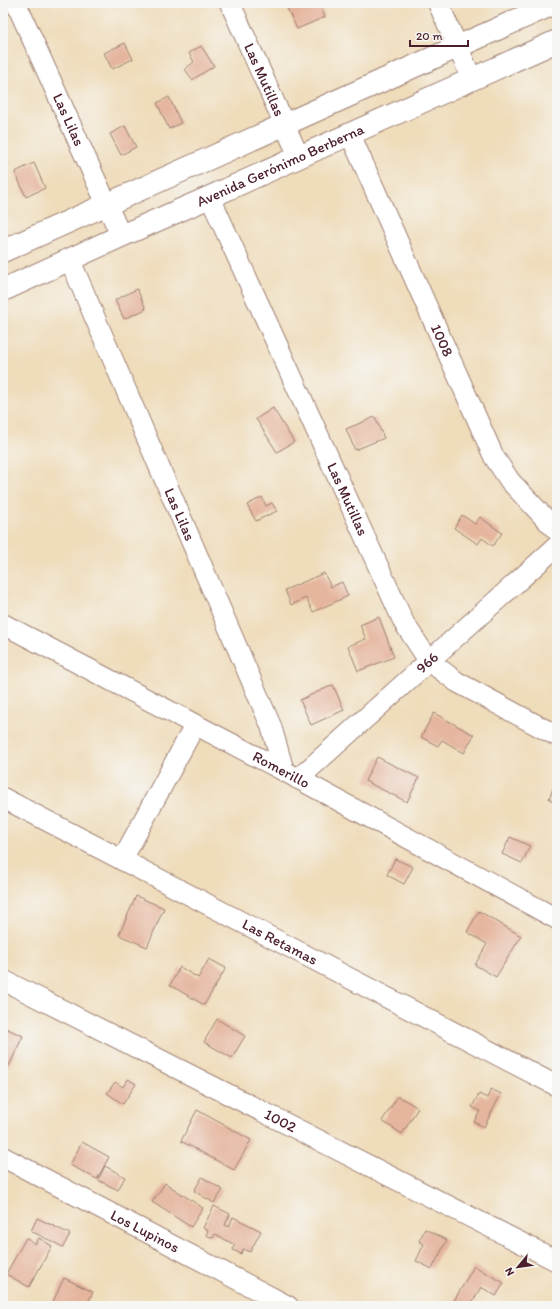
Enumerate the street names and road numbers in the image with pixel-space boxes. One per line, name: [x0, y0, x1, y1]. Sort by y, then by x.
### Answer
street label: Las Mutillas: [240, 40, 289, 119]
street label: Las Lilas: [49, 91, 88, 149]
street label: Avenida Gerónimo Berberna: [194, 120, 367, 211]
street label: 1008: [427, 321, 457, 359]
street label: Las Mutillas: [323, 460, 372, 539]
street label: Las Lilas: [160, 485, 199, 544]
street label: 966: [413, 648, 442, 677]
street label: Romerillo: [250, 747, 313, 792]
street label: Las Retamas: [239, 915, 321, 969]
street label: 1002: [261, 1105, 299, 1136]
street label: Los Lupinos: [107, 1206, 183, 1257]

